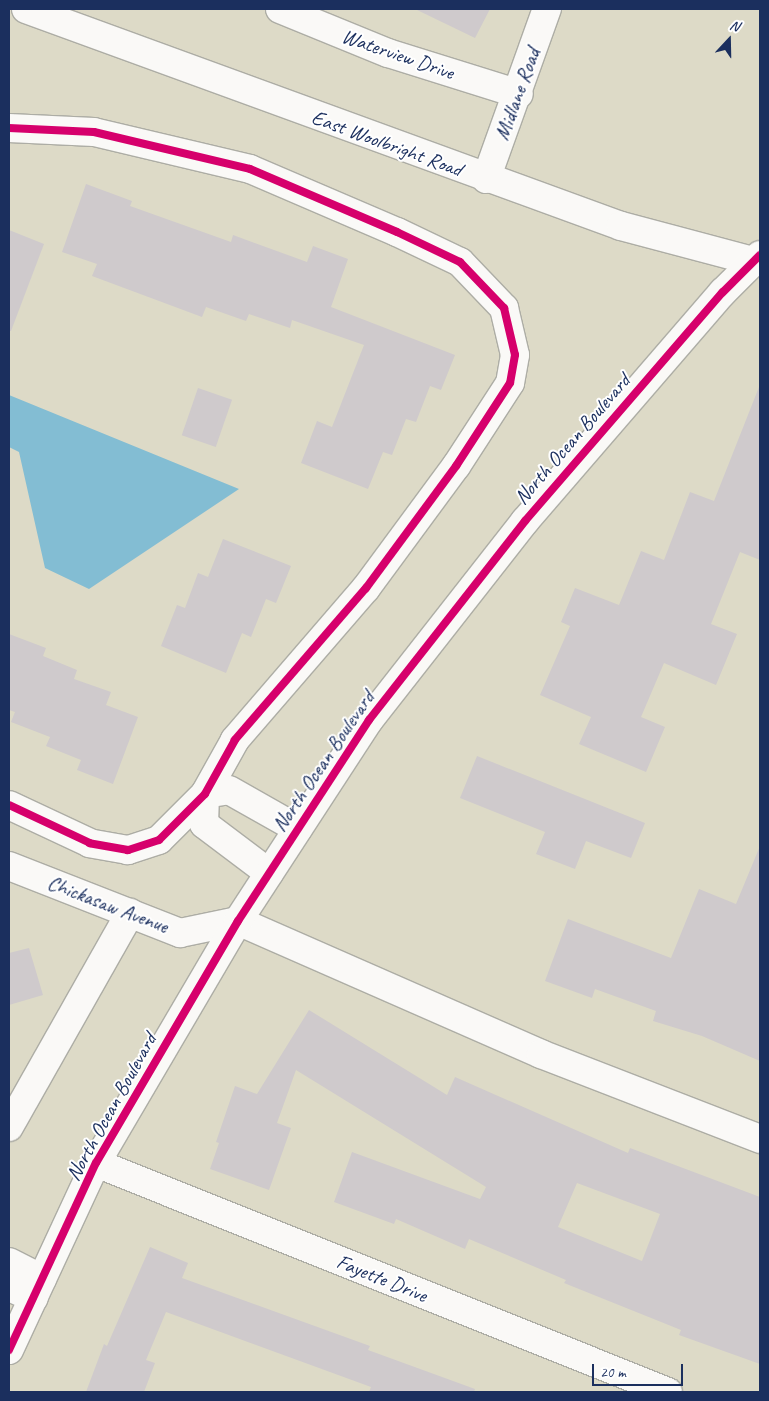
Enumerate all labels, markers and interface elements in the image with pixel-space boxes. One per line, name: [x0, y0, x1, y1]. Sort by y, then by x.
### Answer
north arrow: [704, 15, 754, 65]
text: N: [727, 16, 742, 35]
street label: Waterview Drive: [339, 23, 457, 85]
street label: Midlane Road: [489, 45, 545, 143]
street label: East Woolbright Road: [309, 104, 465, 182]
street label: North Ocean Boulevard: [508, 368, 636, 510]
street label: North Ocean Boulevard: [266, 685, 380, 837]
street label: Chickasaw Avenue: [44, 869, 172, 939]
street label: North Ocean Boulevard: [60, 1029, 162, 1185]
street label: Fayette Drive: [333, 1248, 431, 1308]
scale bar: [594, 1354, 685, 1386]
text: 20 m: [600, 1363, 626, 1382]

